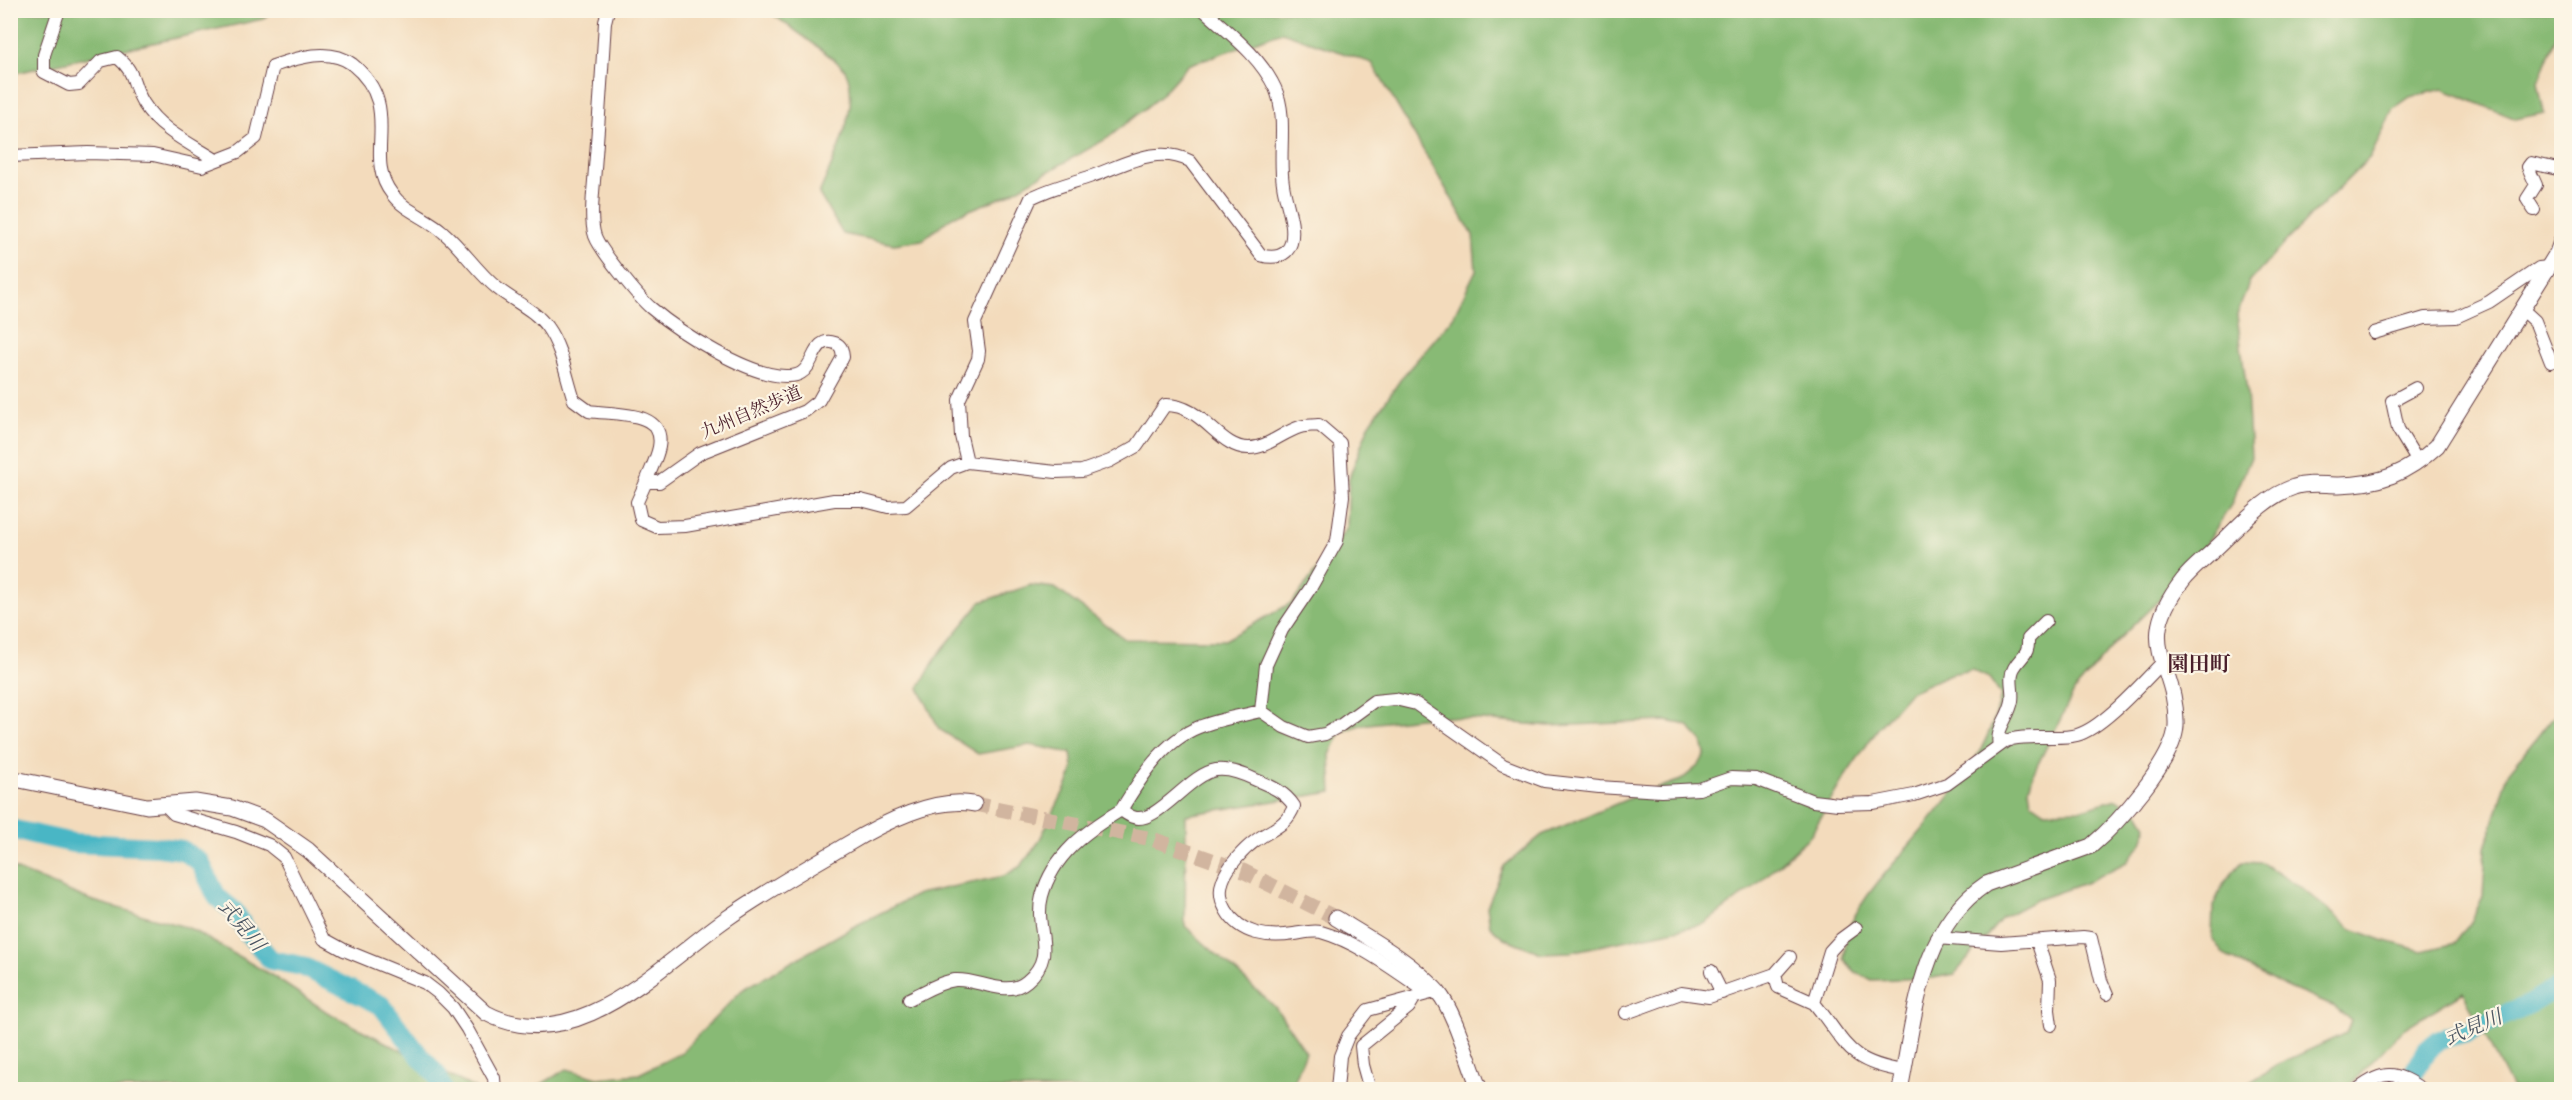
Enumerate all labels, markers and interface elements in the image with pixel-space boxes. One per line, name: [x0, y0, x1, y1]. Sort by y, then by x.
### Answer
street label: 九州自然歩道: [697, 380, 805, 444]
district label: 園田町: [2168, 650, 2231, 678]
water label: 式見川: [212, 894, 273, 959]
water label: 式見川: [2440, 1003, 2508, 1052]

